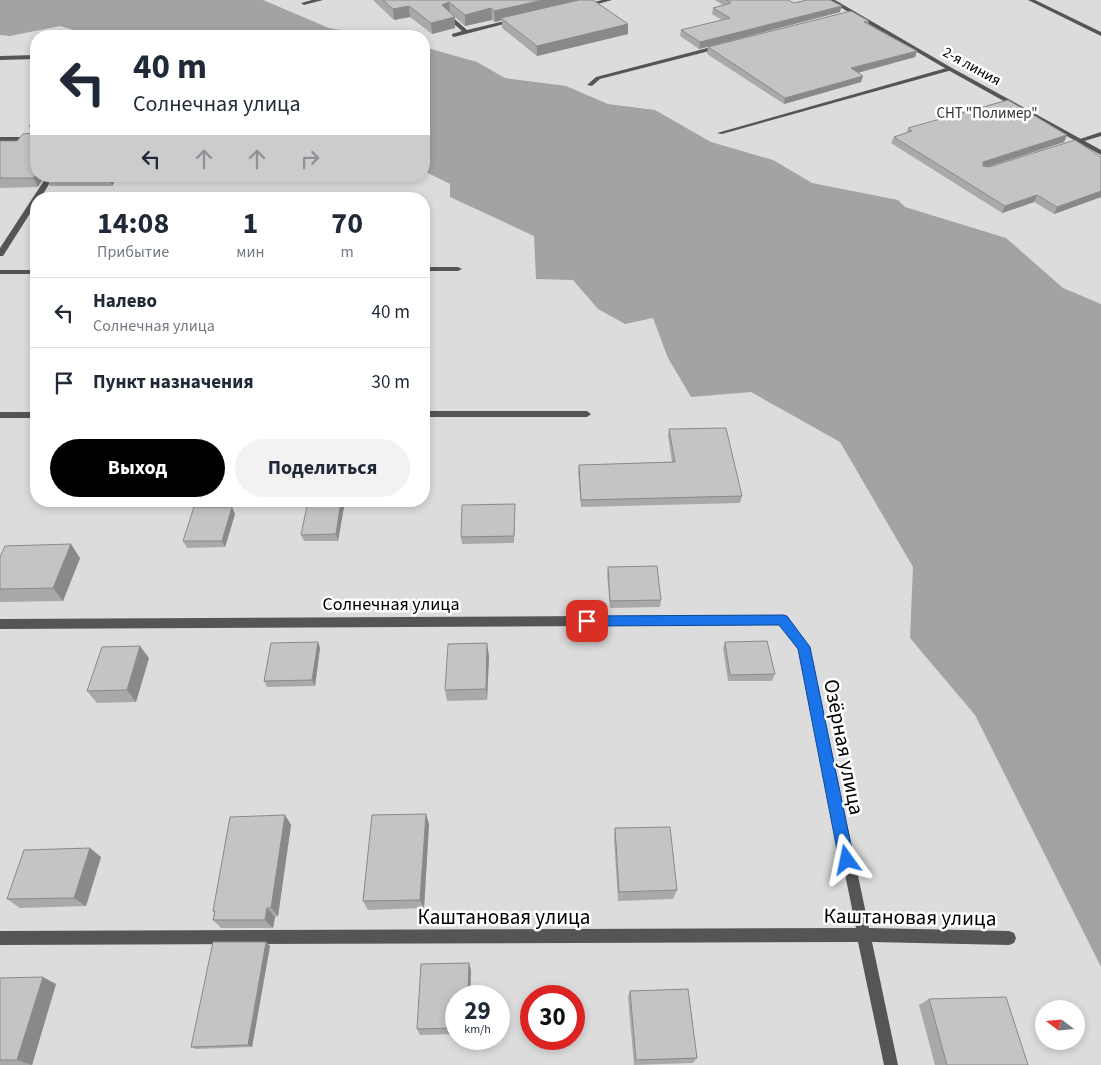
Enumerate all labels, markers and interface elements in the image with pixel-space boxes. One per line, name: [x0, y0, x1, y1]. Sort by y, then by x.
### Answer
text: 40 m: [133, 42, 207, 92]
street label: 2-я линия: [939, 42, 1005, 91]
icon: left: [50, 50, 115, 115]
text: Солнечная улица: [133, 88, 301, 120]
park label: СНТ "Полимер": [936, 103, 1038, 124]
icon: left: [137, 145, 165, 173]
icon: ahead: [190, 145, 218, 173]
icon: ahead: [243, 145, 271, 173]
icon: right: [296, 145, 324, 173]
text: 14:08: [97, 202, 169, 245]
text: 1: [242, 202, 258, 245]
text: 70: [331, 202, 363, 245]
text: Прибытие: [97, 241, 169, 263]
text: мин: [236, 241, 264, 263]
text: m: [341, 241, 354, 263]
text: Налево: [93, 288, 157, 315]
icon: left: [50, 299, 78, 327]
text: 40 m: [372, 299, 410, 326]
text: Солнечная улица: [93, 315, 215, 337]
icon: arrive: [50, 369, 78, 397]
text: Пункт назначения: [93, 369, 254, 396]
text: 30 m: [372, 369, 410, 396]
button: Выход: [50, 439, 225, 497]
button: Поделиться: [235, 439, 410, 497]
street label: Солнечная улица: [322, 592, 460, 617]
pin: [566, 600, 608, 642]
icon: arrive: [573, 607, 601, 635]
street label: Озёрная улица: [816, 677, 872, 817]
position arrow: [820, 833, 872, 885]
street label: Каштановая улица: [823, 900, 997, 934]
street label: Каштановая улица: [418, 902, 590, 932]
speed limit sign: 30: [520, 985, 585, 1050]
text: 29: [464, 993, 491, 1029]
north arrow: [1035, 1000, 1085, 1050]
map controls: [1035, 1000, 1085, 1050]
text: km/h: [464, 1021, 491, 1038]

